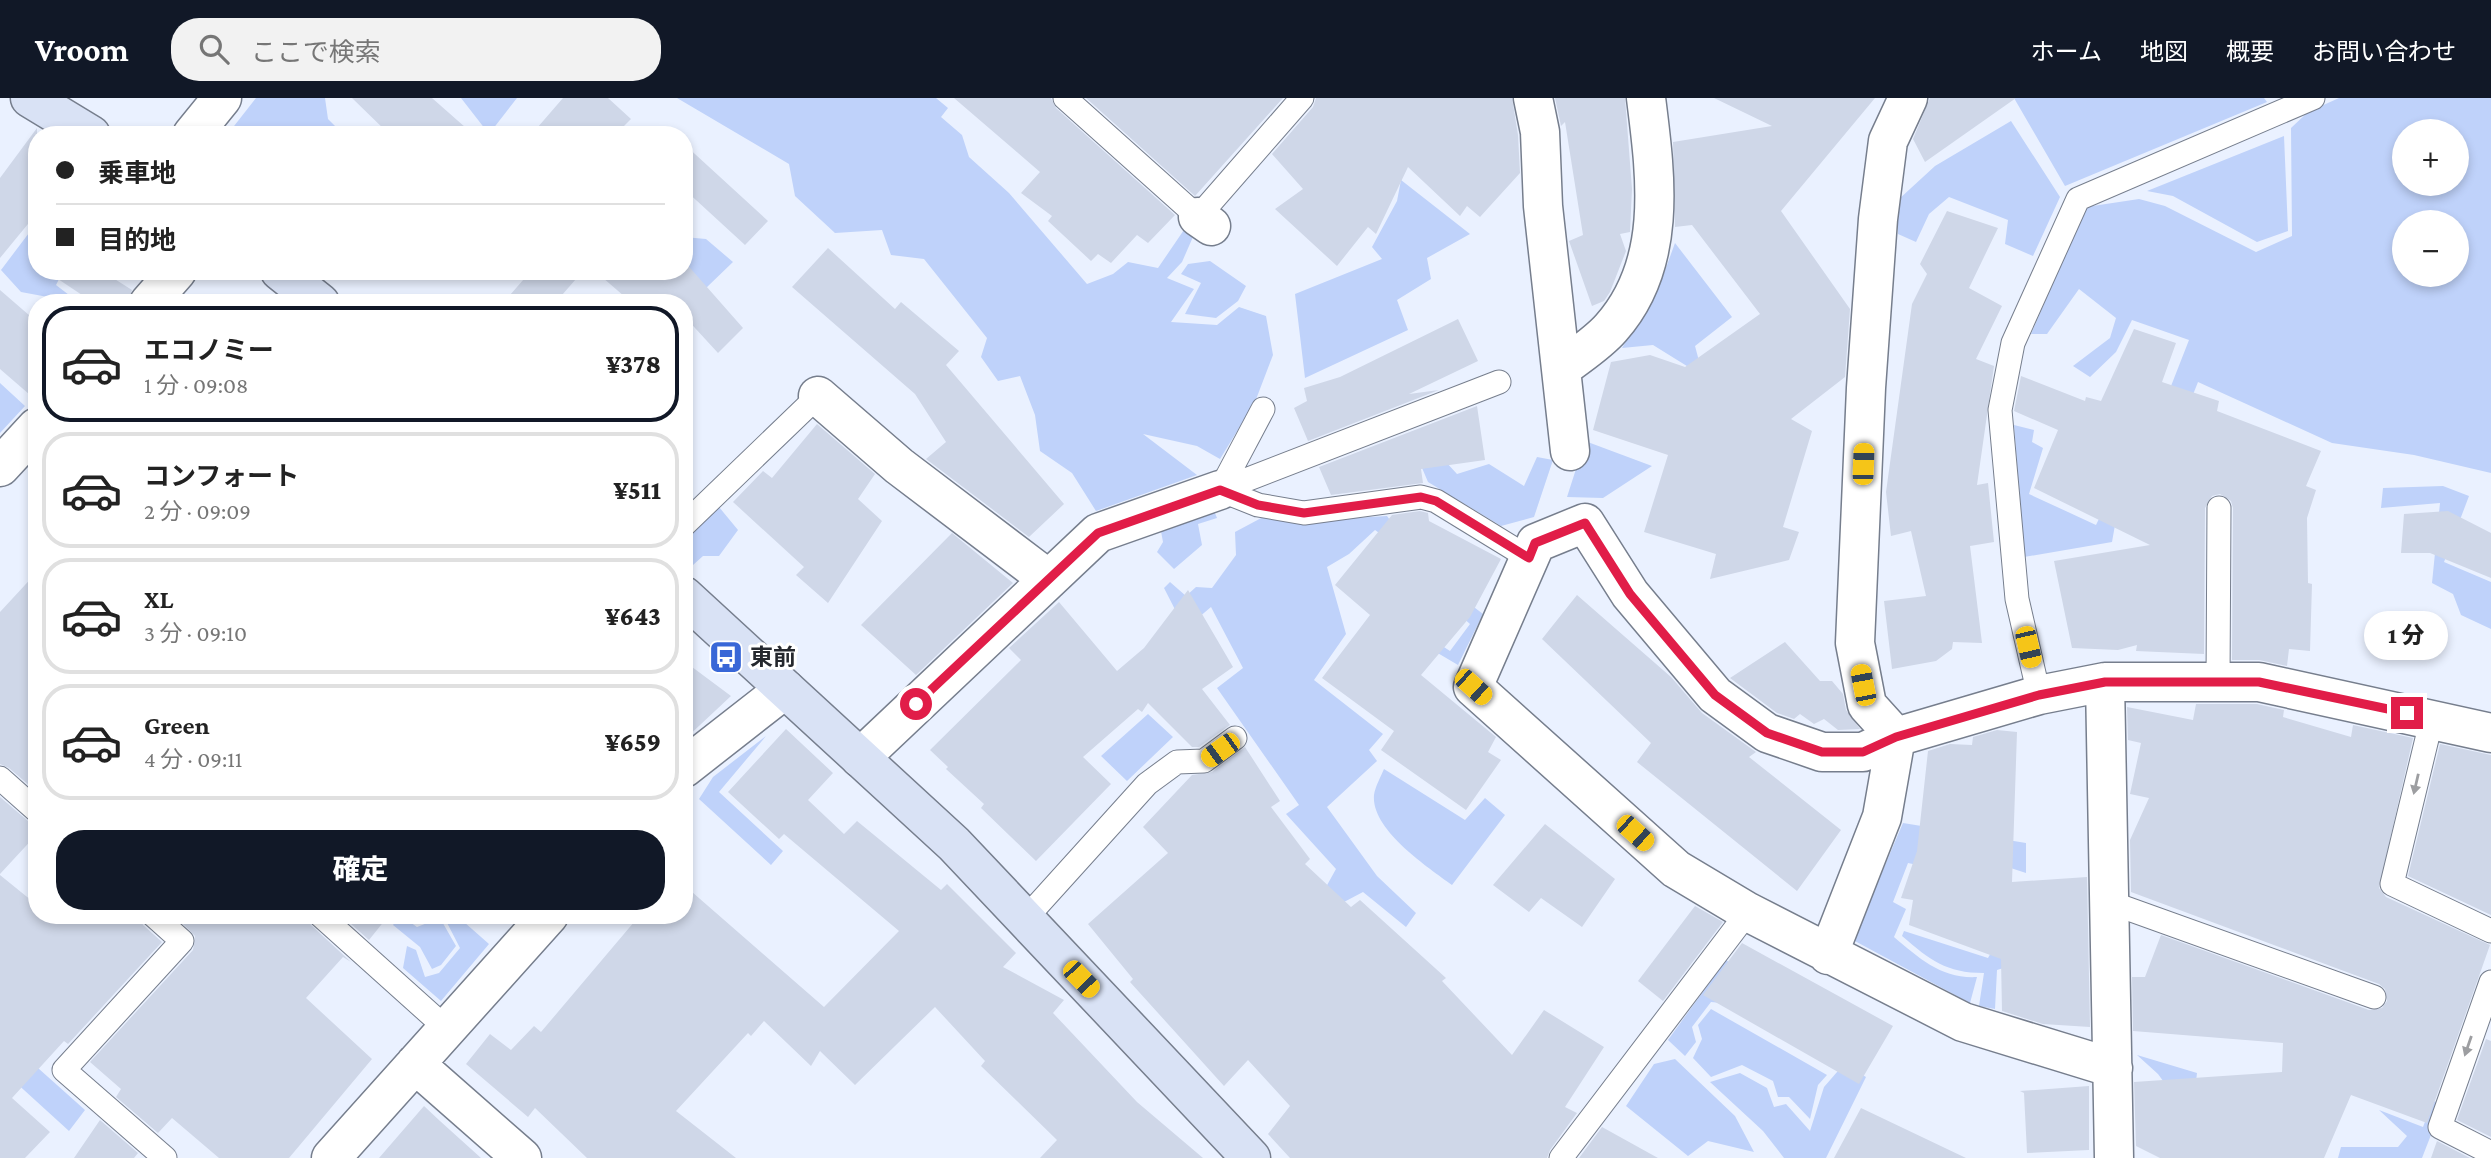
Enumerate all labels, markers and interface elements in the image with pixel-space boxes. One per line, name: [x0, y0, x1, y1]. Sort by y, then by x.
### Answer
search box: [171, 18, 661, 81]
icon: search: [195, 30, 233, 68]
text: Vroom: [35, 31, 129, 68]
text: ここで検索: [251, 38, 381, 67]
text: ホーム: [2031, 38, 2102, 65]
text: 地図: [2140, 38, 2188, 65]
text: 概要: [2226, 38, 2274, 65]
text: お問い合わせ: [2312, 38, 2456, 65]
map controls: [2392, 119, 2469, 287]
button: +: [2392, 119, 2469, 196]
text: 乗車地: [98, 159, 176, 188]
button: −: [2392, 210, 2469, 287]
text: 目的地: [98, 226, 176, 255]
icon: car: [60, 333, 123, 396]
text: エコノミー: [144, 336, 274, 365]
text: ¥378: [606, 350, 661, 379]
text: 1 分 · 09:08: [144, 372, 248, 398]
car: [1852, 443, 1875, 485]
icon: car: [60, 459, 123, 522]
text: コンフォート: [144, 462, 299, 491]
text: ¥511: [613, 476, 661, 505]
text: 2 分 · 09:09: [144, 498, 251, 524]
icon: car: [60, 585, 123, 648]
text: XL: [144, 585, 173, 614]
text: ¥643: [605, 602, 661, 631]
callout: 1 分: [2365, 612, 2449, 660]
text: 3 分 · 09:10: [144, 620, 247, 646]
text: 1 分: [2388, 622, 2424, 648]
car: [2014, 624, 2043, 670]
bus stop icon: 東前: [707, 638, 745, 676]
place label: 東前: [750, 644, 796, 670]
car: [1849, 662, 1878, 708]
car: [1451, 665, 1496, 709]
route start: [900, 688, 932, 720]
route end: [2391, 697, 2423, 729]
icon: car: [60, 711, 123, 774]
text: Green: [144, 711, 210, 740]
text: ¥659: [605, 728, 661, 757]
car: [1197, 729, 1244, 771]
text: 4 分 · 09:11: [144, 746, 242, 772]
one-way arrow: [2410, 773, 2421, 795]
car: [1613, 811, 1658, 855]
button: 確定: [56, 830, 665, 910]
car: [1059, 957, 1104, 1001]
one-way arrow: [2462, 1036, 2473, 1057]

